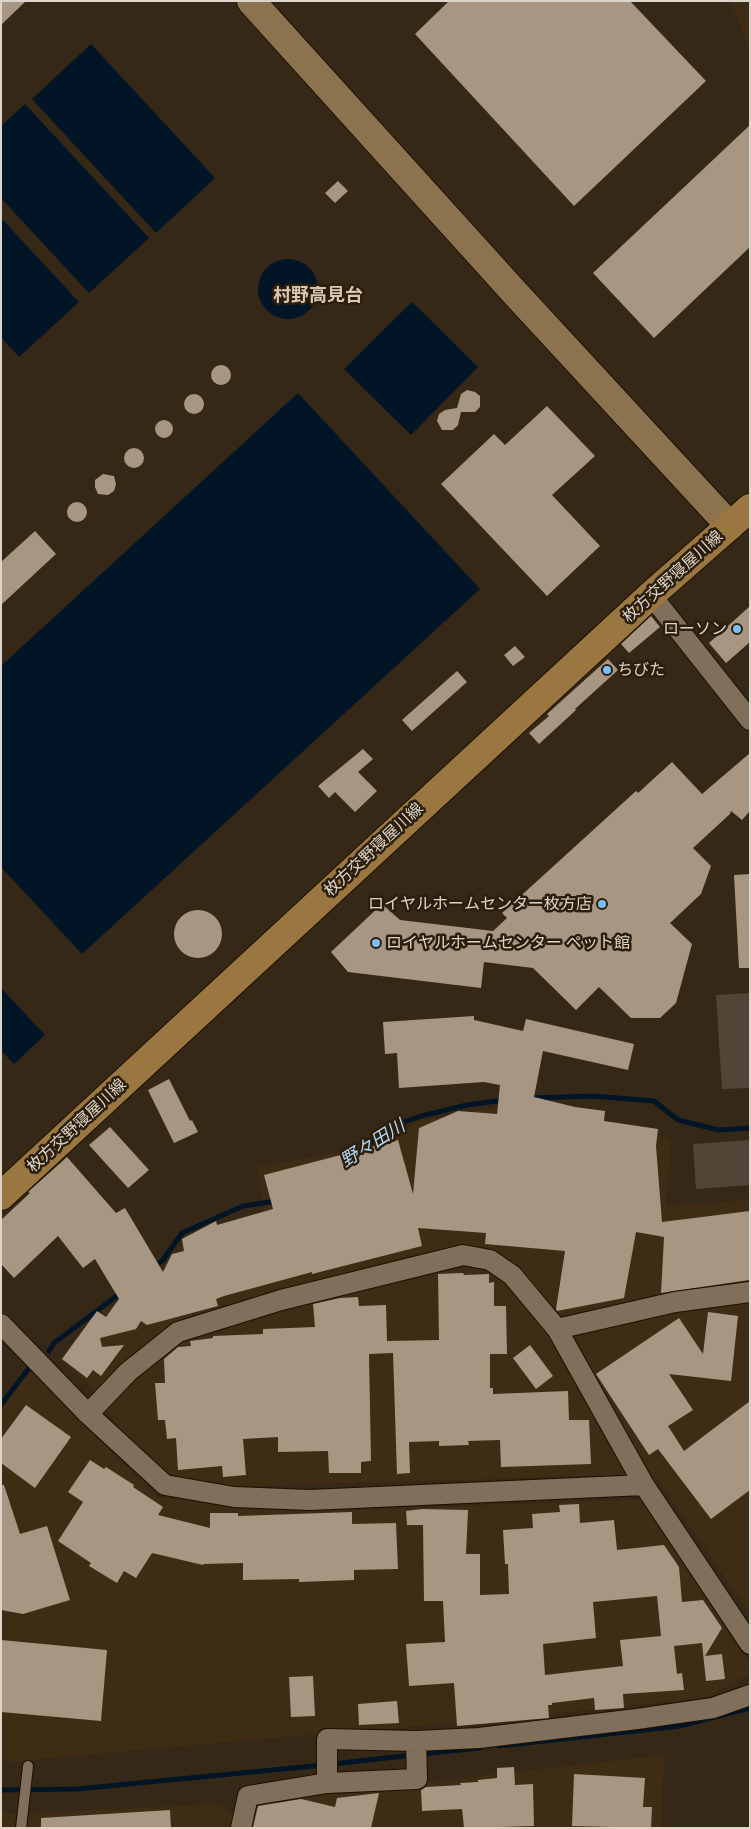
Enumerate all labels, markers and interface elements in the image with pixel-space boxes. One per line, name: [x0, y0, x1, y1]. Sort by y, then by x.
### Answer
district label: 村野高見台: [273, 285, 363, 307]
street label: 枚方交野寝屋川線: [619, 527, 727, 627]
place label: ローソン: [663, 619, 727, 639]
marker: ローソン: [731, 623, 743, 635]
place label: ちびた: [617, 660, 665, 680]
marker: ちびた: [601, 664, 613, 676]
street label: 枚方交野寝屋川線: [321, 799, 427, 901]
place label: ロイヤルホームセンター枚方店: [368, 894, 592, 914]
marker: ロイヤルホームセンター枚方店: [596, 898, 608, 910]
place label: ロイヤルホームセンター ペット館: [386, 933, 630, 953]
marker: ロイヤルホームセンター ペット館: [370, 937, 382, 949]
street label: 枚方交野寝屋川線: [24, 1075, 130, 1177]
water label: 野々田川: [337, 1116, 409, 1172]

